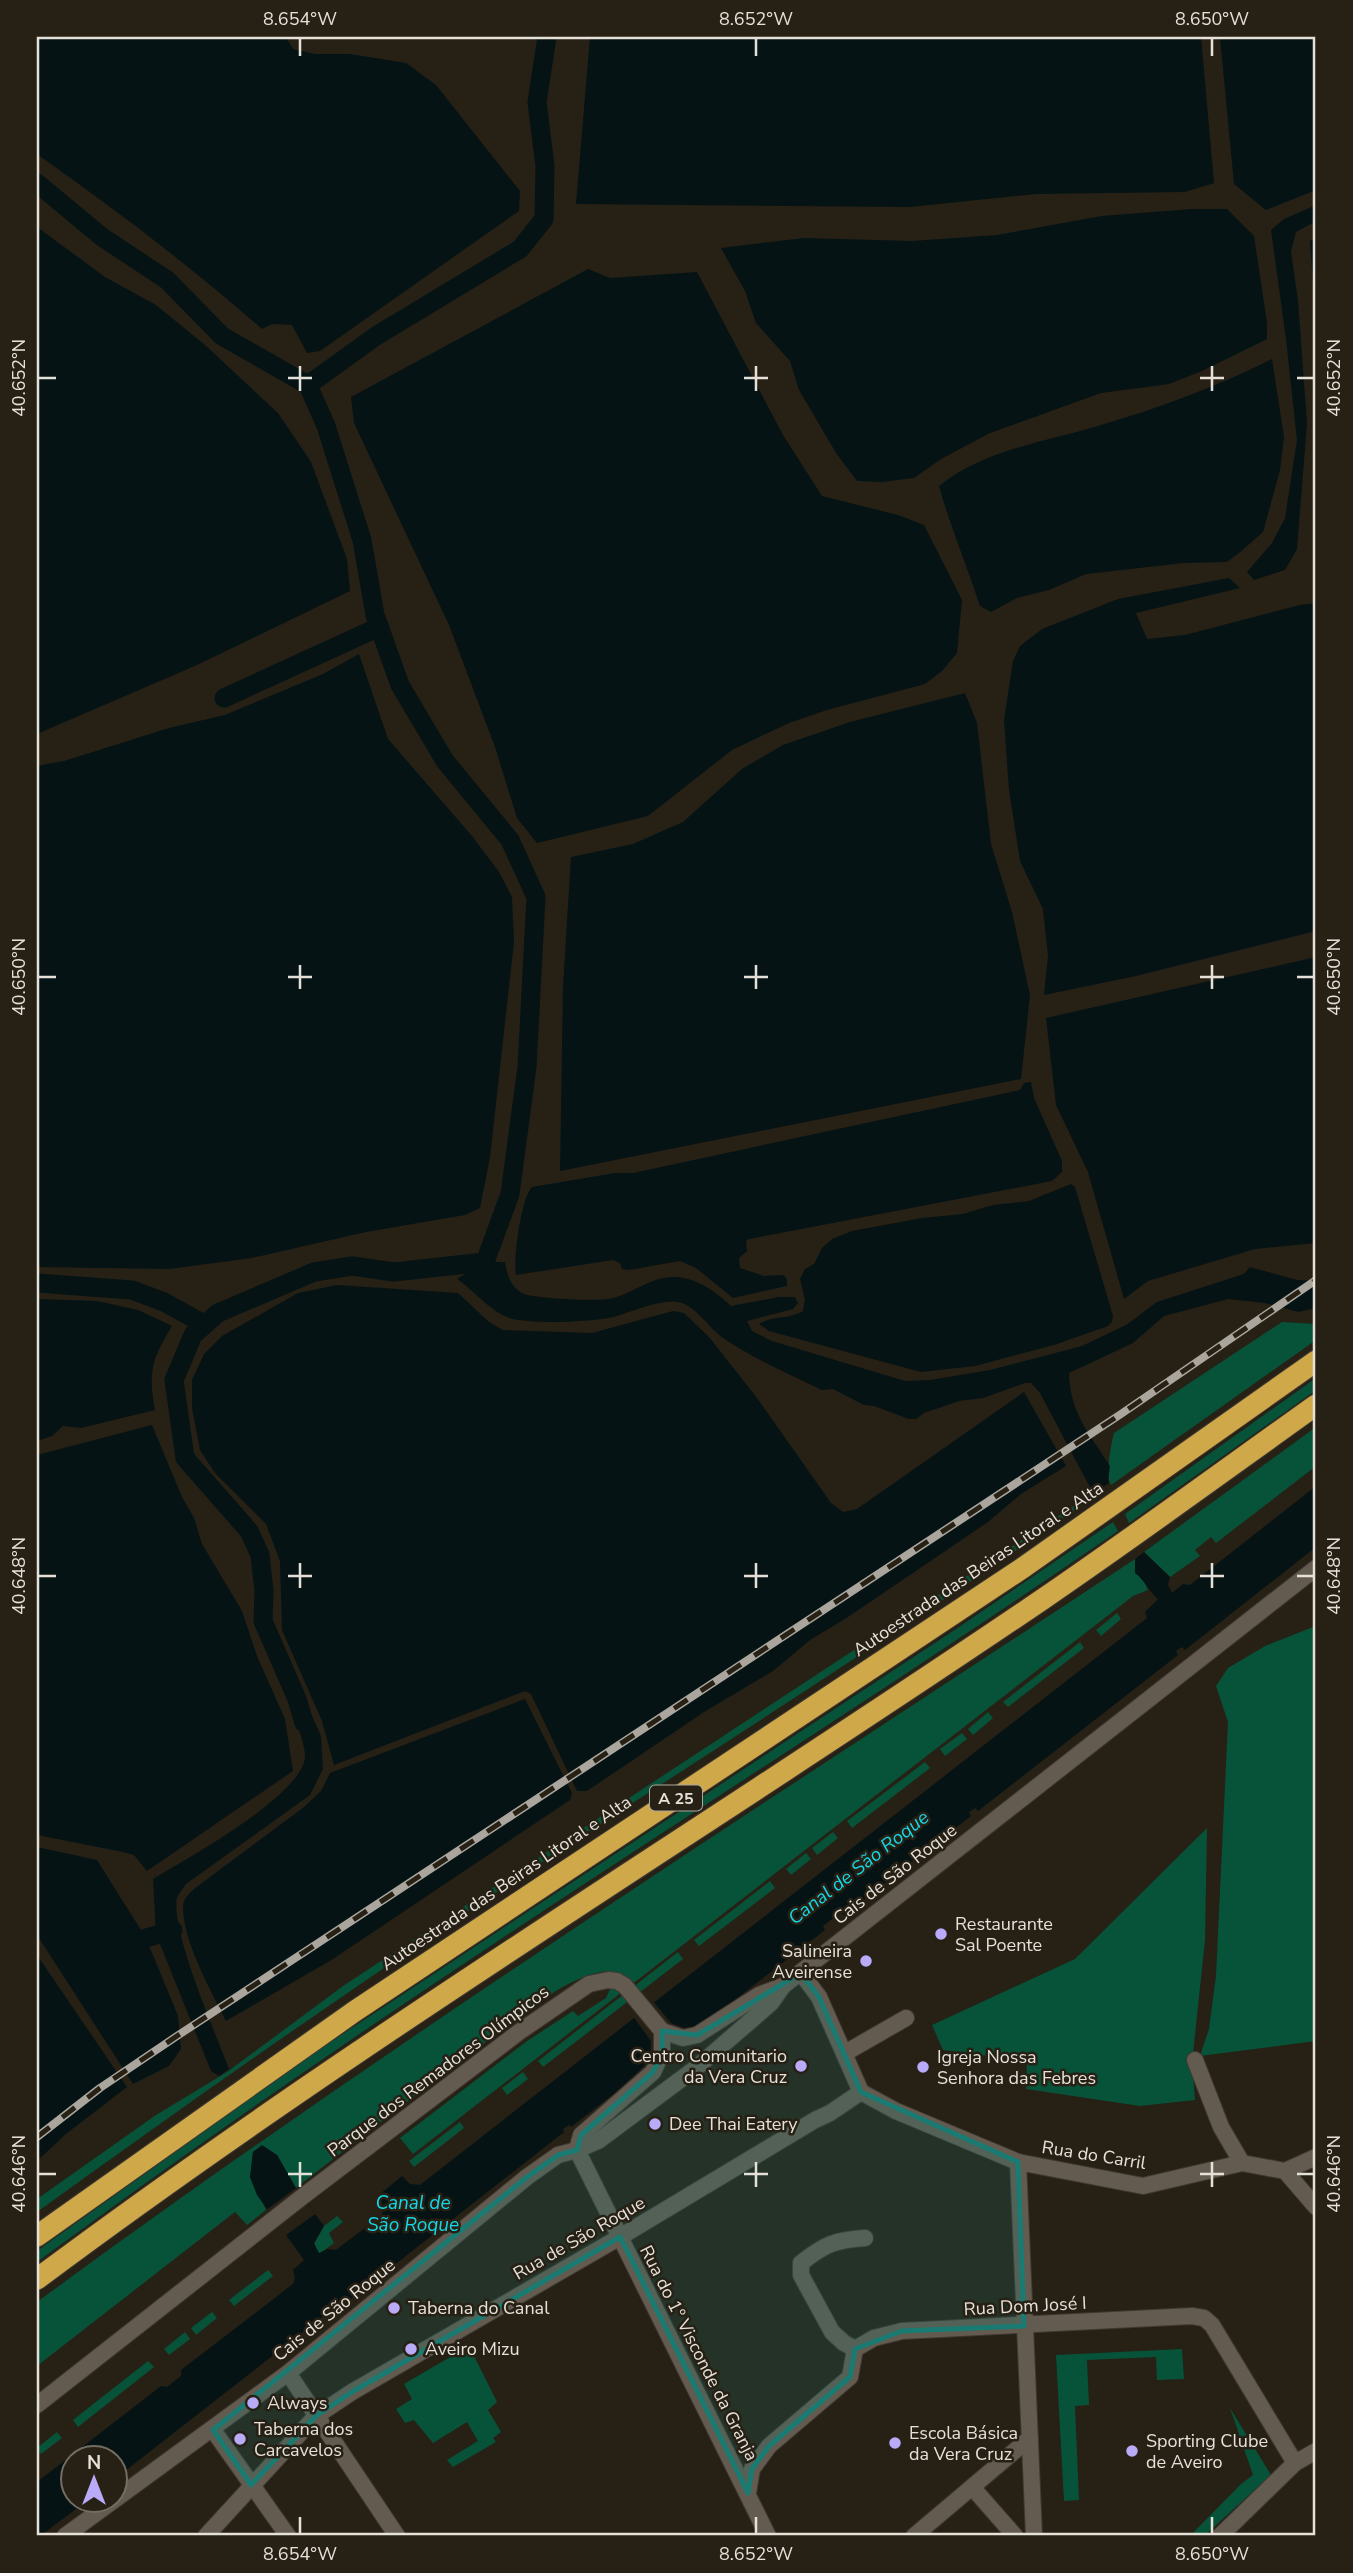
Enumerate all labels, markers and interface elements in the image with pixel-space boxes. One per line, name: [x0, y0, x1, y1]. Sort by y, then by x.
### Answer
text: 8.654°W: [263, 7, 337, 31]
text: 8.652°W: [719, 7, 793, 31]
text: 8.650°W: [1175, 7, 1249, 31]
text: 40.652°N: [7, 339, 31, 417]
text: 40.652°N: [1322, 339, 1346, 417]
text: 40.650°N: [7, 938, 31, 1016]
text: 40.650°N: [1322, 938, 1346, 1016]
street label: Autoestrada das Beiras Litoral e Alta: [848, 1476, 1108, 1662]
text: 40.648°N: [7, 1537, 31, 1615]
text: 40.648°N: [1322, 1537, 1346, 1615]
road number: A 25: [650, 1786, 702, 1810]
street label: Autoestrada das Beiras Litoral e Alta: [376, 1790, 636, 1976]
water label: Canal de São Roque: [783, 1805, 934, 1931]
street label: Cais de São Roque: [828, 1818, 962, 1930]
place label: Restaurante Sal Poente: [955, 1912, 1053, 1957]
marker: Restaurante Sal Poente: [933, 1926, 949, 1942]
place label: Salineira Aveirense: [772, 1939, 852, 1984]
marker: Salineira Aveirense: [858, 1953, 874, 1969]
street label: Parque dos Remadores Olímpicos: [322, 1980, 554, 2162]
place label: Centro Comunitario da Vera Cruz: [631, 2044, 787, 2089]
place label: Igreja Nossa Senhora das Febres: [937, 2045, 1096, 2090]
marker: Centro Comunitario da Vera Cruz: [793, 2058, 809, 2074]
marker: Igreja Nossa Senhora das Febres: [915, 2059, 931, 2075]
place label: Dee Thai Eatery: [669, 2112, 798, 2136]
marker: Dee Thai Eatery: [647, 2116, 663, 2132]
text: 40.646°N: [7, 2135, 31, 2213]
street label: Rua do Carril: [1040, 2135, 1148, 2175]
text: 40.646°N: [1322, 2135, 1346, 2213]
water label: Canal de São Roque: [367, 2190, 459, 2238]
street label: Rua de São Roque: [509, 2191, 649, 2285]
street label: Rua do 1º Visconde da Granja: [634, 2241, 764, 2465]
street label: Cais de São Roque: [268, 2253, 400, 2367]
street label: Rua Dom José I: [963, 2291, 1087, 2321]
place label: Taberna do Canal: [408, 2296, 550, 2320]
marker: Taberna do Canal: [386, 2300, 402, 2316]
place label: Aveiro Mizu: [425, 2337, 520, 2361]
marker: Aveiro Mizu: [403, 2341, 419, 2357]
place label: Always: [267, 2391, 327, 2415]
marker: Always: [245, 2395, 261, 2411]
place label: Taberna dos Carcavelos: [254, 2417, 353, 2462]
place label: Escola Básica da Vera Cruz: [909, 2421, 1018, 2466]
place label: Sporting Clube de Aveiro: [1146, 2429, 1268, 2474]
marker: Taberna dos Carcavelos: [232, 2431, 248, 2447]
marker: Escola Básica da Vera Cruz: [887, 2435, 903, 2451]
marker: Sporting Clube de Aveiro: [1124, 2443, 1140, 2459]
north arrow: [60, 2444, 130, 2514]
text: N: [87, 2450, 101, 2476]
text: 8.654°W: [263, 2542, 337, 2566]
text: 8.652°W: [719, 2542, 793, 2566]
text: 8.650°W: [1175, 2542, 1249, 2566]

